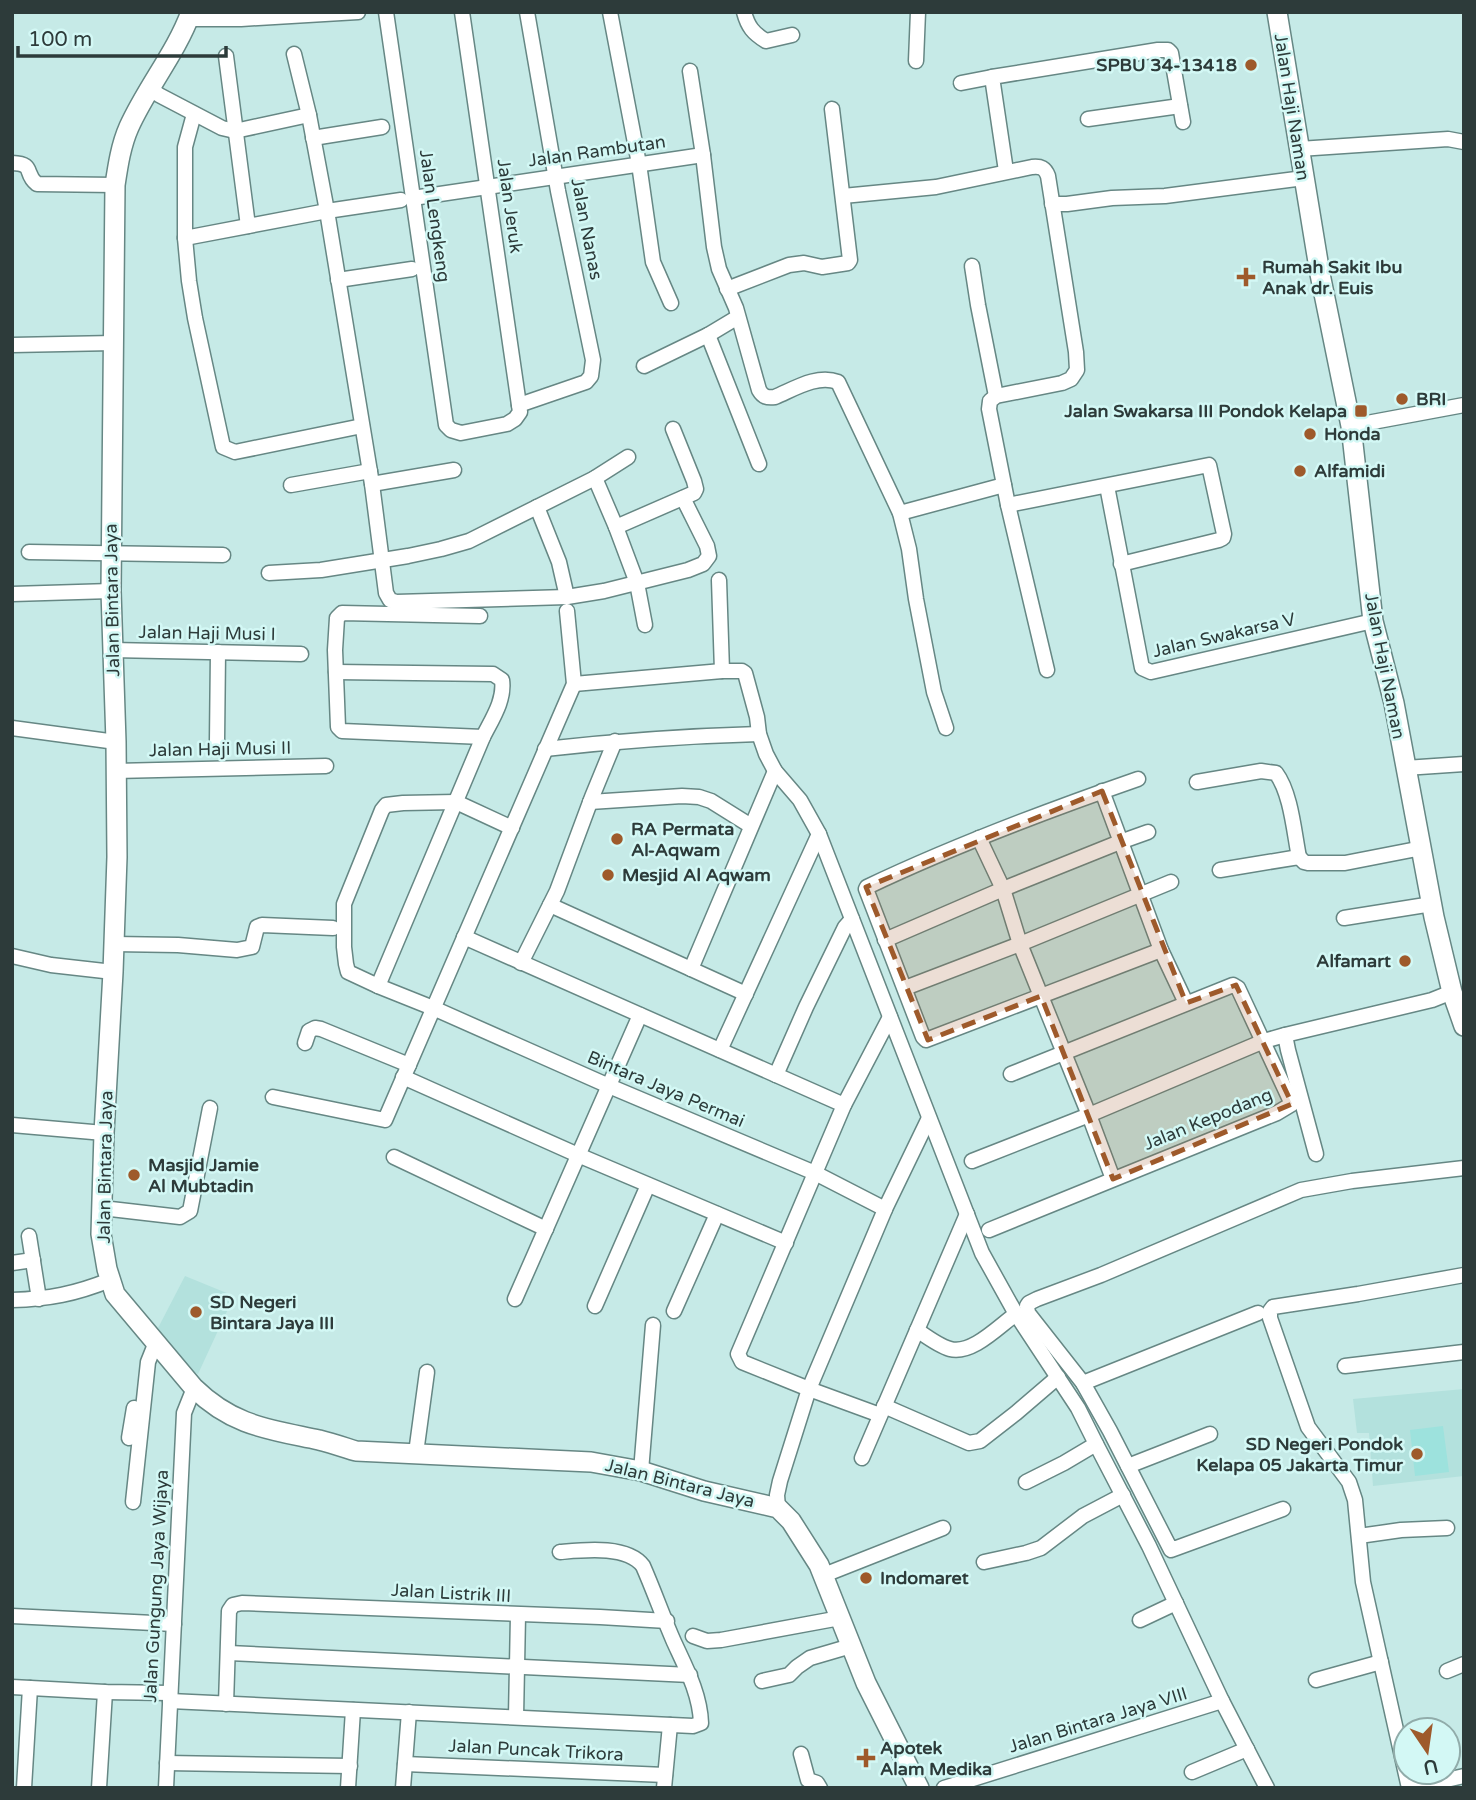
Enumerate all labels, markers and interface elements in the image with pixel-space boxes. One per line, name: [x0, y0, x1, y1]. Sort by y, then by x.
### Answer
scale bar: [18, 14, 226, 58]
text: 100 m: [28, 27, 92, 52]
street label: Jalan Haji Naman: [1270, 32, 1314, 182]
place label: SPBU 34-13418: [1096, 54, 1237, 76]
marker: SPBU 34-13418: [1243, 57, 1259, 73]
street label: Jalan Rambutan: [527, 130, 667, 172]
street label: Jalan Lengkeng: [415, 148, 455, 284]
street label: Jalan Jeruk: [492, 157, 528, 255]
street label: Jalan Nanas: [566, 176, 608, 282]
place label: Rumah Sakit Ibu Anak dr. Euis: [1262, 256, 1402, 299]
marker: Rumah Sakit Ibu Anak dr. Euis: [1236, 267, 1256, 287]
place label: BRI: [1416, 388, 1446, 410]
marker: BRI: [1394, 391, 1410, 407]
place label: Jalan Swakarsa III Pondok Kelapa: [1063, 400, 1347, 422]
marker: Jalan Swakarsa III Pondok Kelapa: [1353, 403, 1369, 419]
place label: Honda: [1324, 423, 1381, 445]
marker: Honda: [1302, 426, 1318, 442]
place label: Alfamidi: [1314, 460, 1385, 482]
marker: Alfamidi: [1292, 463, 1308, 479]
street label: Jalan Bintara Jaya: [100, 523, 124, 677]
street label: Jalan Haji Naman: [1360, 591, 1410, 741]
street label: Jalan Swakarsa V: [1150, 608, 1298, 662]
street label: Jalan Haji Musi I: [138, 621, 276, 645]
street label: Jalan Haji Musi II: [149, 737, 291, 761]
place label: RA Permata Al-Aqwam: [631, 818, 734, 861]
marker: RA Permata Al-Aqwam: [609, 831, 625, 847]
place label: Mesjid Al Aqwam: [622, 864, 771, 886]
marker: Mesjid Al Aqwam: [600, 867, 616, 883]
place label: Alfamart: [1316, 950, 1391, 972]
marker: Alfamart: [1397, 953, 1413, 969]
street label: Bintara Jaya Permai: [584, 1046, 748, 1132]
street label: Jalan Kepodang: [1140, 1083, 1276, 1155]
street label: Jalan Bintara Jaya: [93, 1090, 117, 1244]
place label: Masjid Jamie Al Mubtadin: [148, 1154, 259, 1197]
marker: Masjid Jamie Al Mubtadin: [126, 1167, 142, 1183]
place label: SD Negeri Bintara Jaya III: [210, 1291, 334, 1334]
marker: SD Negeri Bintara Jaya III: [188, 1304, 204, 1320]
place label: SD Negeri Pondok Kelapa 05 Jakarta Timur: [1196, 1433, 1404, 1476]
marker: SD Negeri Pondok Kelapa 05 Jakarta Timur: [1409, 1446, 1425, 1462]
street label: Jalan Bintara Jaya: [603, 1454, 757, 1512]
street label: Jalan Gungung Jaya Wijaya: [139, 1469, 173, 1703]
place label: Indomaret: [880, 1567, 969, 1589]
marker: Indomaret: [858, 1570, 874, 1586]
street label: Jalan Listrik III: [390, 1579, 512, 1607]
street label: Jalan Bintara Jaya VIII: [1006, 1682, 1190, 1758]
north arrow: [1392, 1716, 1462, 1786]
street label: Jalan Puncak Trikora: [448, 1734, 624, 1766]
place label: Apotek Alam Medika: [880, 1737, 992, 1780]
marker: Apotek Alam Medika: [858, 1750, 874, 1766]
text: U: [1421, 1754, 1440, 1779]

